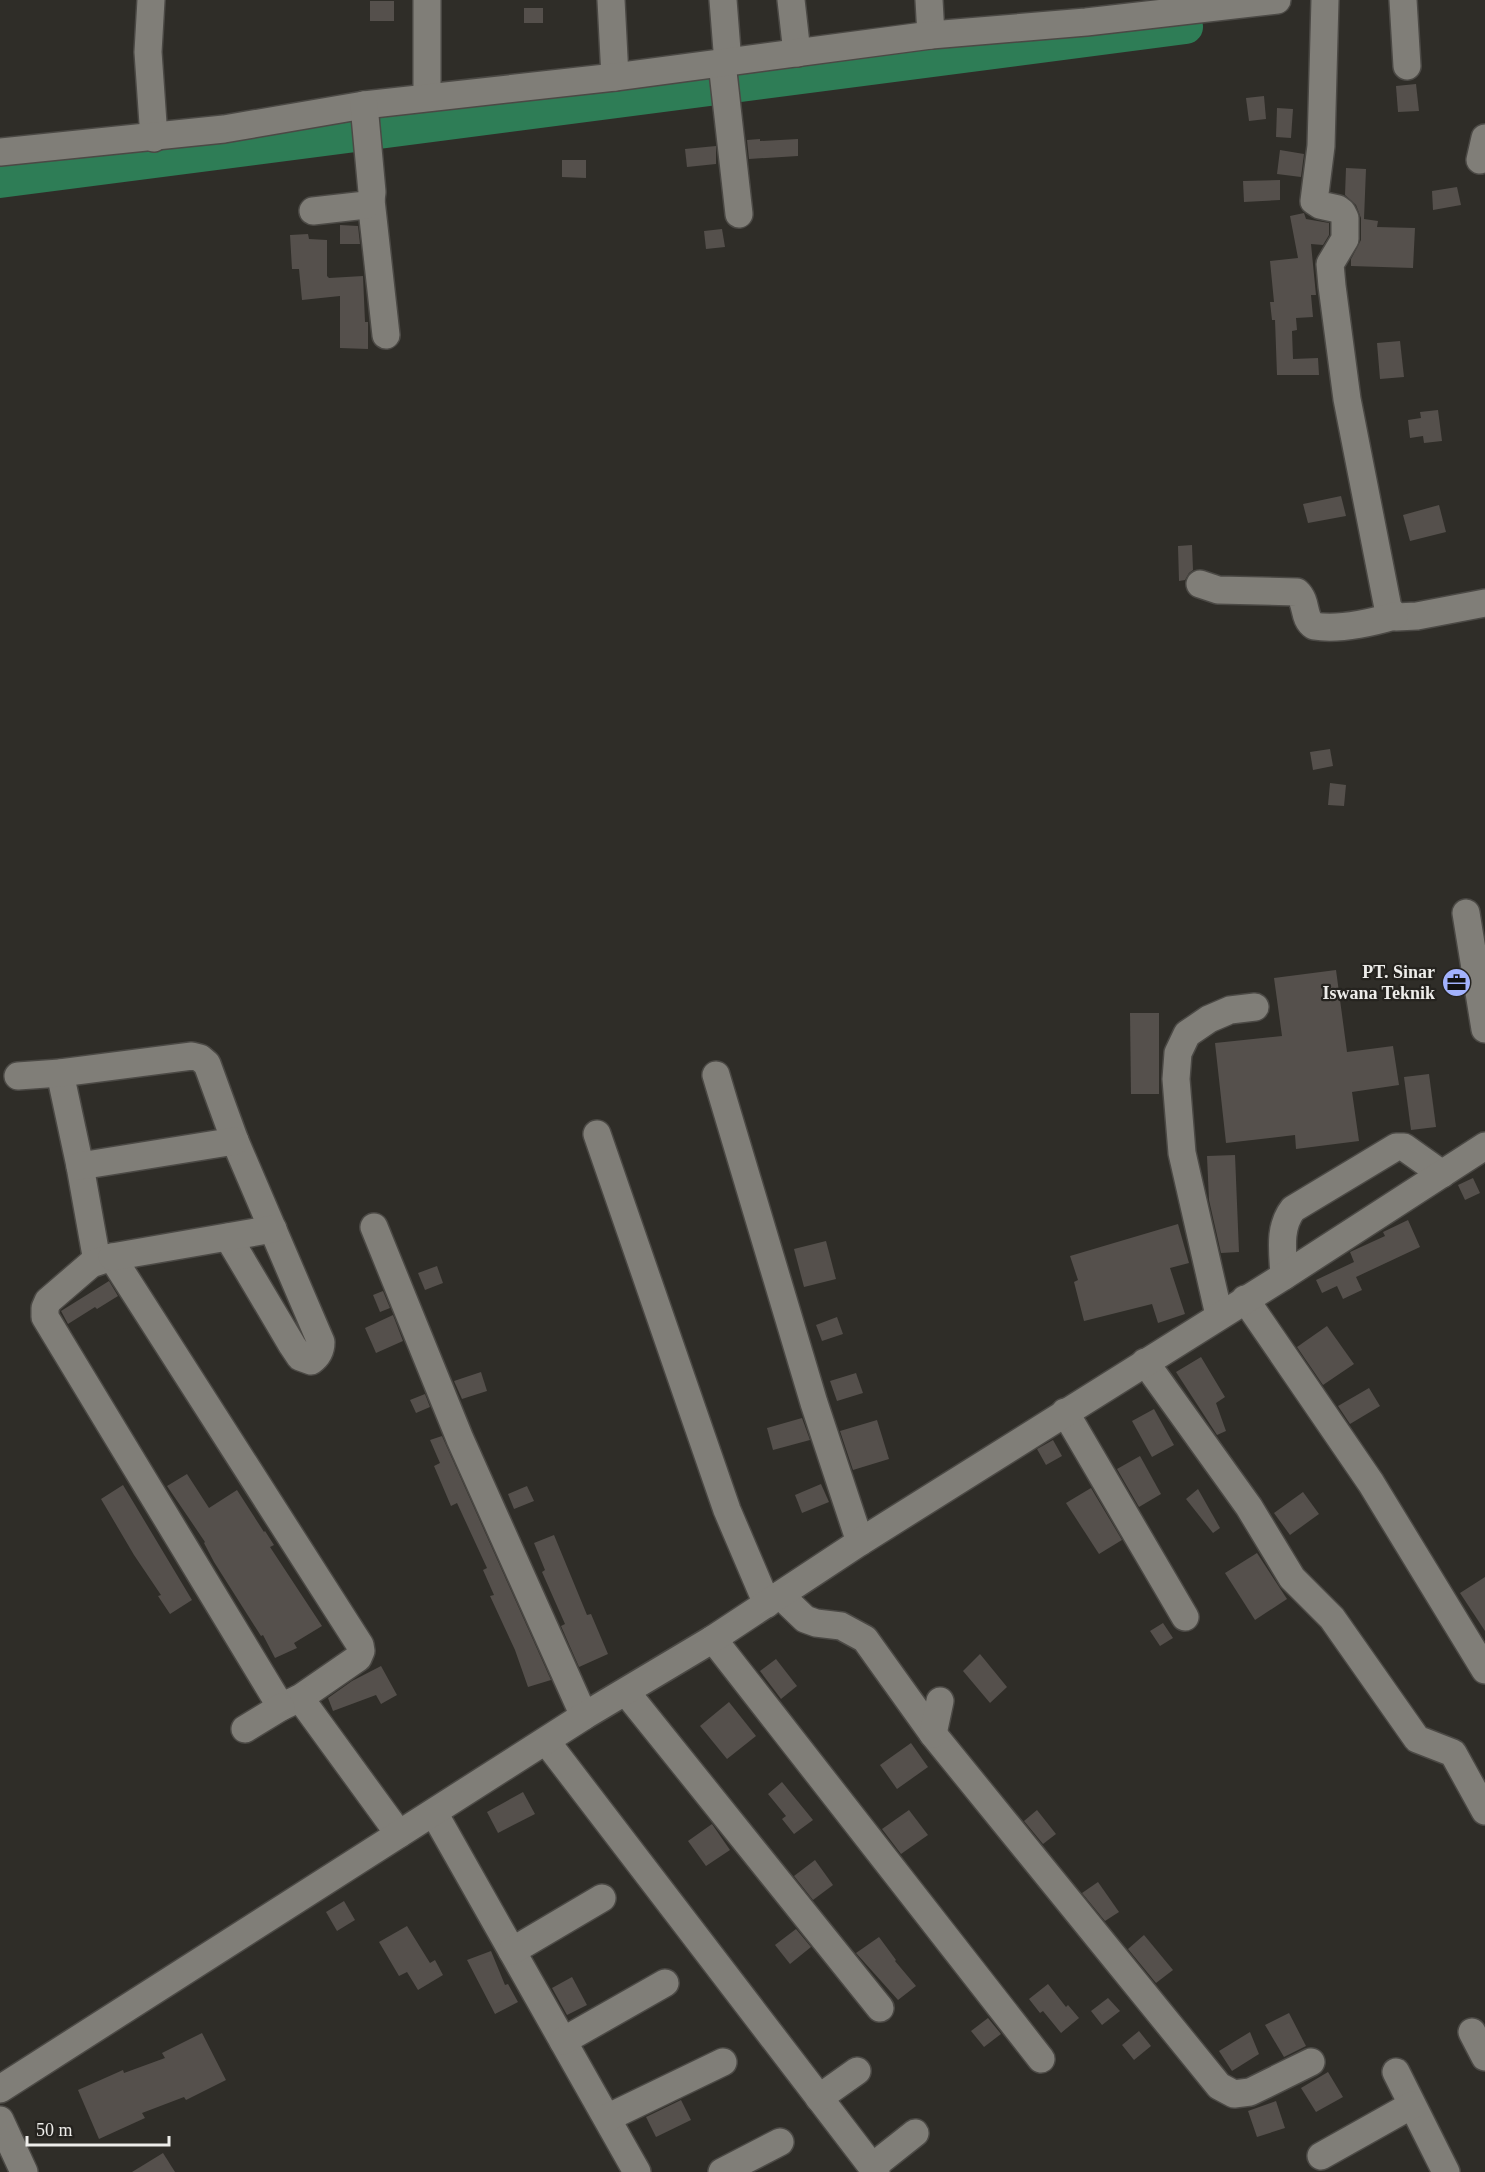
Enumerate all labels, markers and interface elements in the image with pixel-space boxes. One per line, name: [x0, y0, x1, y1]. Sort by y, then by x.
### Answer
place label: PT. Sinar Iswana Teknik: [1322, 962, 1435, 1003]
office icon: PT. Sinar Iswana Teknik: [1440, 966, 1472, 998]
scale bar: [27, 2109, 170, 2147]
text: 50 m: [36, 2120, 73, 2140]

